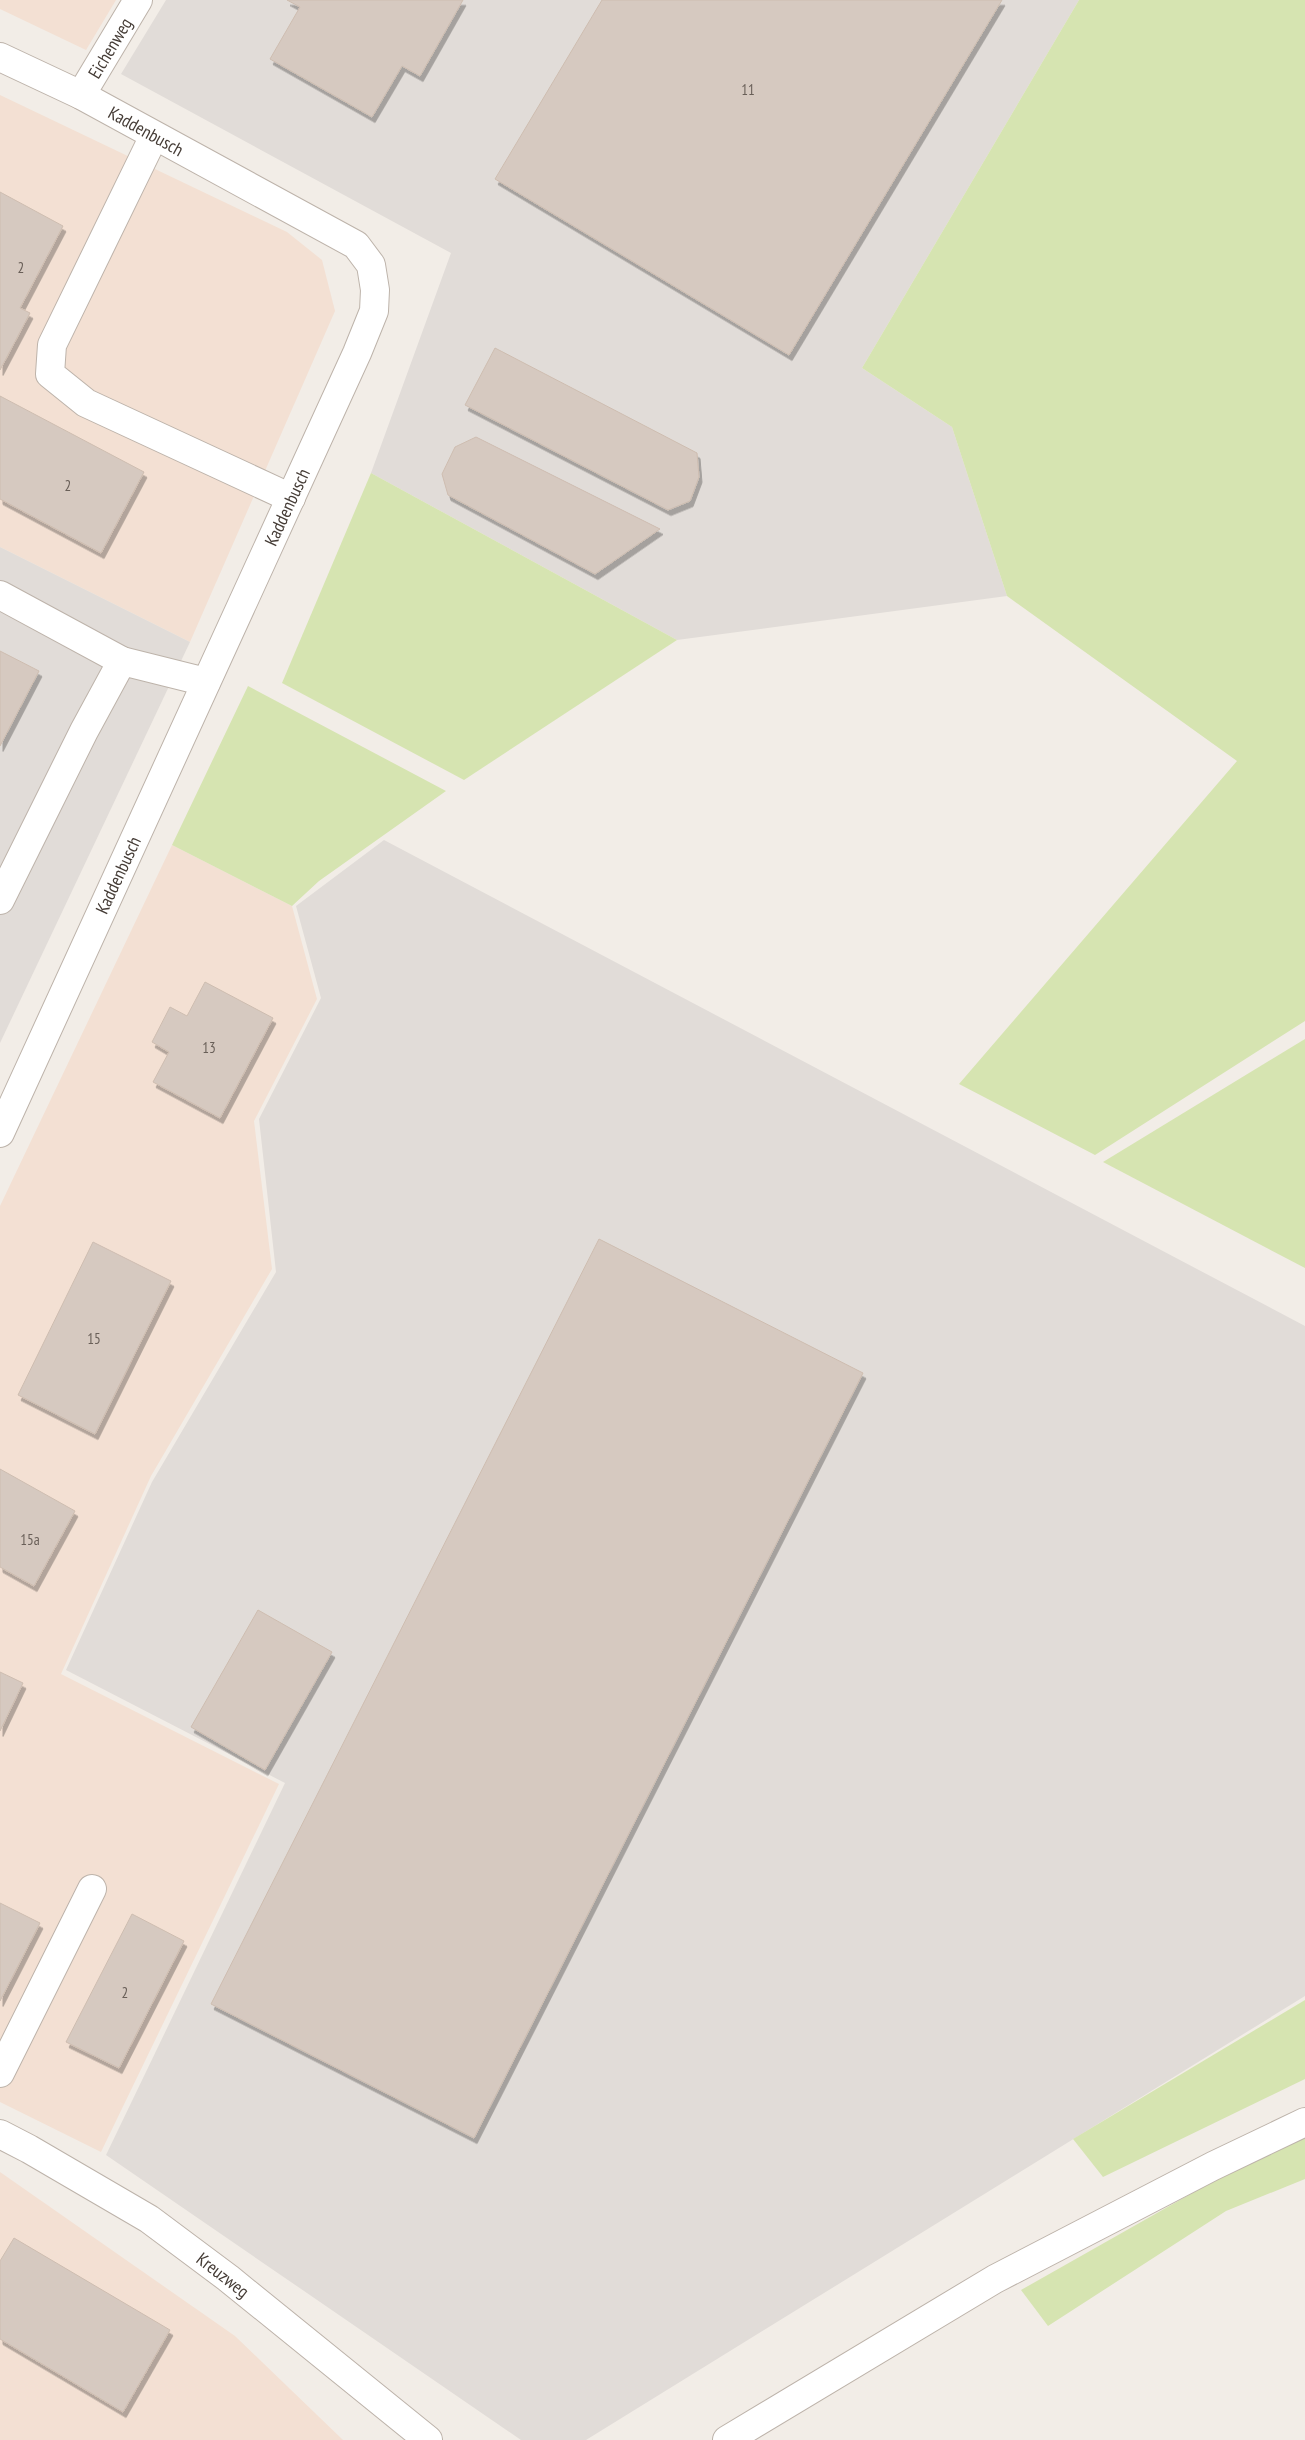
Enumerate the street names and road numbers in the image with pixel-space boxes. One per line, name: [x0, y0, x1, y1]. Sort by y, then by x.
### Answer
street label: Eichenweg: [83, 13, 137, 83]
street label: Kaddenbusch: [104, 101, 188, 161]
street label: Kaddenbusch: [259, 465, 315, 549]
street label: Kaddenbusch: [90, 833, 146, 917]
street label: Kreuzweg: [192, 2247, 254, 2303]

